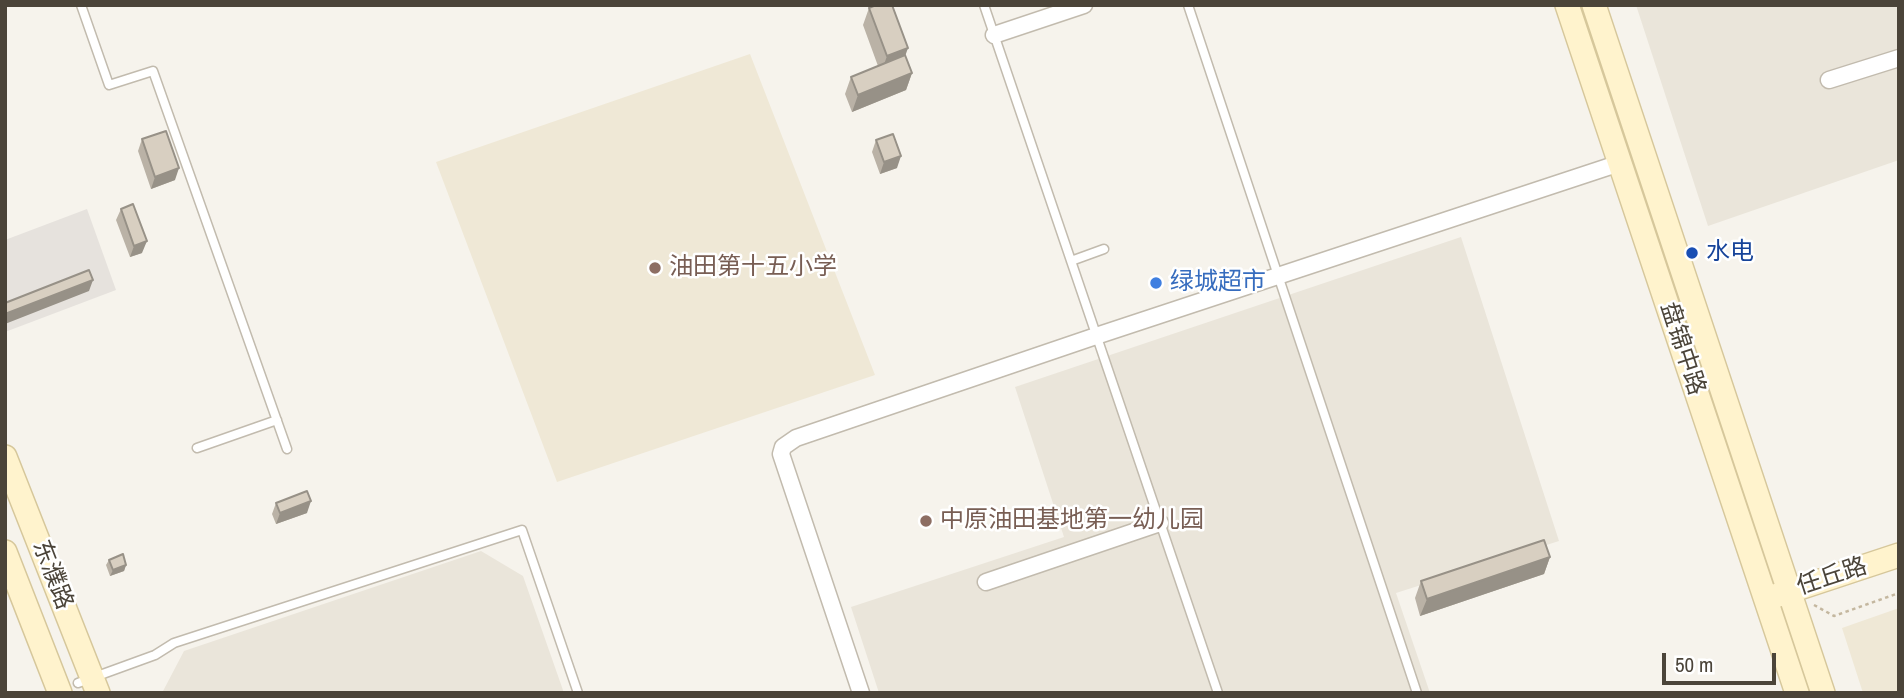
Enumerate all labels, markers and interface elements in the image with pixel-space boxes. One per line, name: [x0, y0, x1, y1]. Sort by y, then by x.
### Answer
place label: 水电: [1706, 239, 1754, 267]
marker: 水电: [1684, 245, 1700, 261]
place label: 油田第十五小学: [669, 254, 837, 282]
marker: 油田第十五小学: [647, 260, 663, 276]
place label: 绿城超市: [1170, 269, 1266, 297]
marker: 绿城超市: [1148, 275, 1164, 291]
street label: 盘锦中路: [1653, 299, 1711, 399]
place label: 中原油田基地第一幼儿园: [940, 507, 1204, 535]
marker: 中原油田基地第一幼儿园: [918, 513, 934, 529]
street label: 东濮路: [26, 536, 78, 614]
street label: 任丘路: [1793, 552, 1871, 602]
scale bar: [1666, 638, 1780, 682]
text: 50 m: [1675, 650, 1713, 679]

